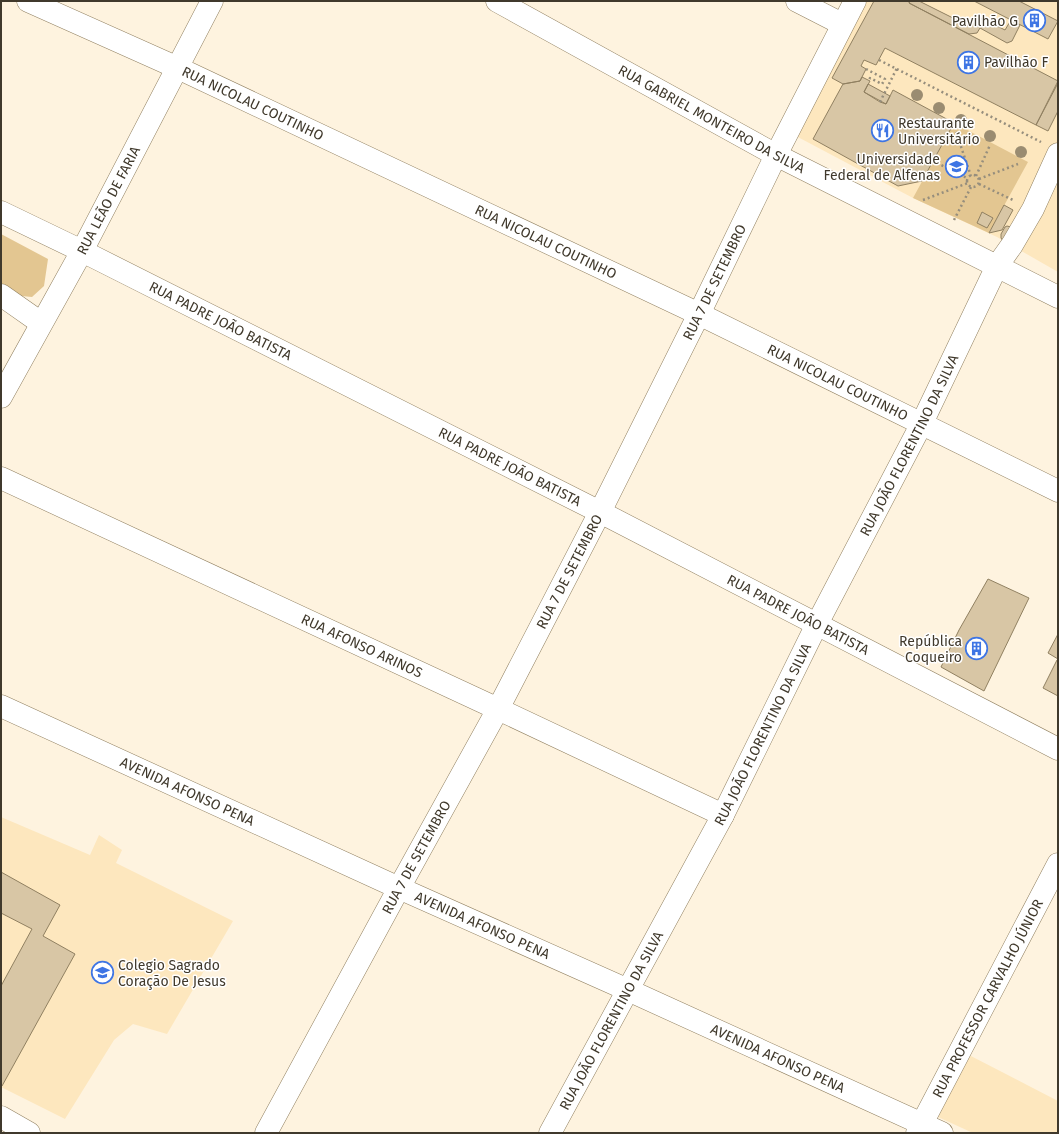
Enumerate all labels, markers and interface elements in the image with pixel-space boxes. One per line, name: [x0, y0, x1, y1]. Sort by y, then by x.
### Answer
building icon: Pavilhão G: [1021, 8, 1047, 34]
place label: Pavilhão G: [952, 13, 1018, 30]
building icon: Pavilhão F: [955, 49, 981, 75]
place label: Pavilhão F: [984, 54, 1048, 71]
street label: RUA GABRIEL MONTEIRO DA SILVA: [615, 61, 808, 177]
street label: RUA NICOLAU COUTINHO: [179, 63, 326, 144]
place label: Restaurante Universitário: [898, 115, 980, 148]
restaurant icon: Restaurante Universitário: [870, 118, 896, 144]
street label: RUA LEÃO DE FARIA: [73, 143, 144, 258]
place label: Universidade Federal de Alfenas: [824, 151, 940, 184]
school or university icon: Universidade Federal de Alfenas: [943, 154, 969, 180]
street label: RUA NICOLAU COUTINHO: [472, 201, 619, 282]
street label: RUA 7 DE SETEMBRO: [679, 221, 750, 343]
street label: RUA PADRE JOÃO BATISTA: [146, 278, 295, 364]
street label: RUA NICOLAU COUTINHO: [764, 340, 911, 424]
street label: RUA JOÃO FLORENTINO DA SILVA: [856, 352, 962, 539]
street label: RUA PADRE JOÃO BATISTA: [436, 424, 584, 510]
street label: RUA 7 DE SETEMBRO: [532, 511, 606, 632]
street label: RUA PADRE JOÃO BATISTA: [724, 571, 872, 658]
street label: RUA AFONSO ARINOS: [299, 610, 426, 681]
place label: República Coqueiro: [899, 633, 962, 666]
building icon: República Coqueiro: [964, 636, 990, 662]
street label: RUA JOÃO FLORENTINO DA SILVA: [710, 640, 815, 828]
street label: AVENIDA AFONSO PENA: [118, 753, 257, 829]
street label: RUA 7 DE SETEMBRO: [378, 798, 454, 917]
street label: AVENIDA AFONSO PENA: [412, 888, 552, 963]
street label: RUA PROFESSOR CARVALHO JÚNIOR: [929, 896, 1047, 1101]
street label: RUA JOÃO FLORENTINO DA SILVA: [556, 928, 667, 1113]
place label: Colegio Sagrado Coração De Jesus: [118, 957, 226, 990]
school or university icon: Colegio Sagrado Coração De Jesus: [89, 960, 115, 986]
street label: AVENIDA AFONSO PENA: [708, 1020, 848, 1096]

